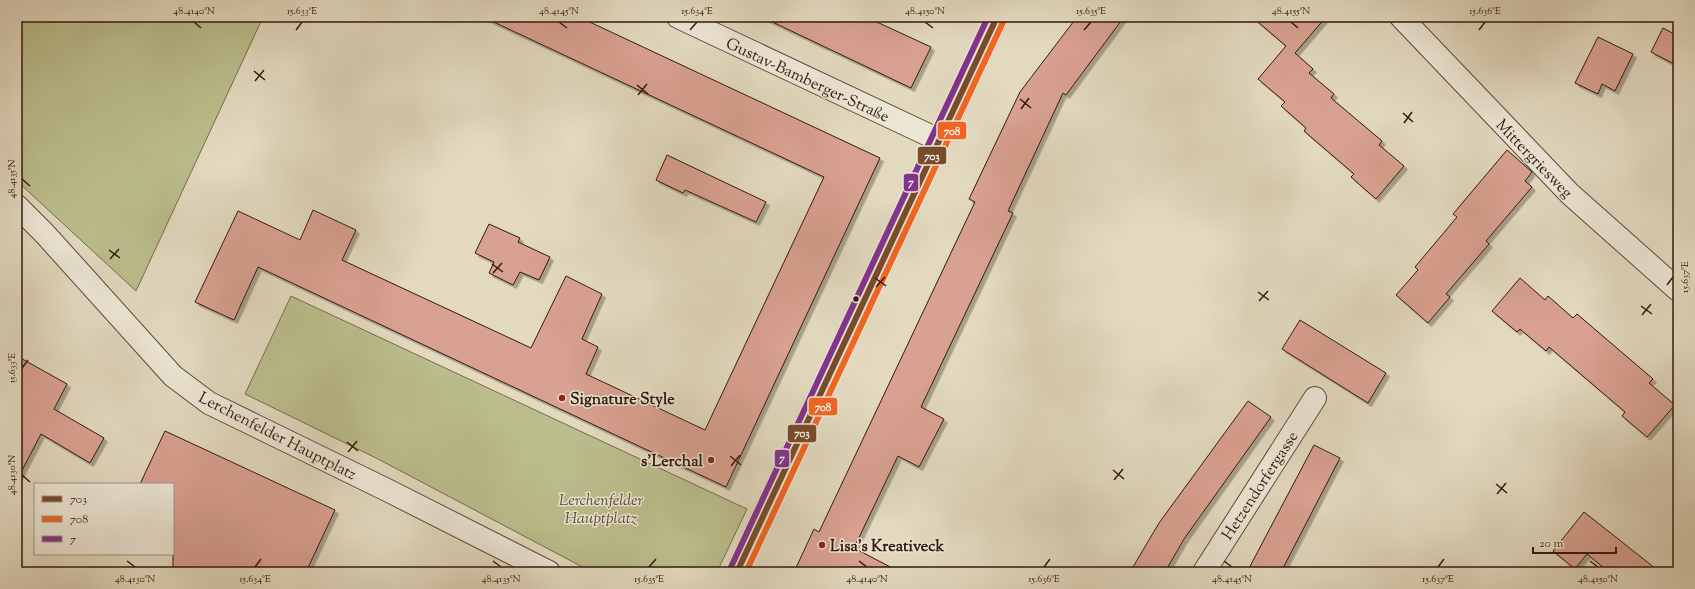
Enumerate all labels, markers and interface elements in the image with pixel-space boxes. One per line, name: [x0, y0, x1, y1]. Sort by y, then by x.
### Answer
text: 48.4140°N: [173, 4, 215, 19]
text: 15.633°E: [287, 4, 317, 19]
text: 48.4145°N: [539, 4, 579, 19]
text: 15.634°E: [681, 4, 713, 19]
text: 48.4150°N: [905, 4, 945, 19]
text: 15.635°E: [1076, 4, 1106, 19]
text: 48.4155°N: [1272, 4, 1310, 19]
text: 15.636°E: [1469, 4, 1501, 19]
street label: Gustav-Bamberger-Straße: [721, 33, 893, 129]
street label: Mittergriesweg: [1489, 115, 1577, 205]
line badge: 708: [937, 121, 967, 140]
text: 708: [944, 124, 961, 140]
line badge: 703: [917, 146, 947, 165]
text: 703: [924, 149, 940, 165]
text: 48.4135°N: [5, 160, 20, 198]
line badge: 7: [903, 173, 919, 192]
text: 7: [908, 175, 914, 191]
text: 15.637°E: [1678, 261, 1693, 293]
unlabelled marker: [851, 294, 861, 304]
text: 15.633°E: [5, 353, 20, 383]
street label: Lerchenfelder Hauptplatz: [194, 387, 360, 487]
place label: Signature Style: [570, 389, 675, 412]
marker: Signature Style: [557, 393, 567, 403]
line badge: 708: [808, 397, 838, 416]
text: 708: [815, 400, 832, 416]
line badge: 703: [787, 424, 817, 443]
text: 703: [794, 426, 810, 442]
street label: Hetzendorfergasse: [1217, 427, 1305, 545]
line badge: 7: [774, 449, 790, 468]
place label: s'Lerchal: [641, 451, 704, 474]
text: 7: [779, 451, 785, 467]
text: 48.4130°N: [5, 455, 20, 495]
marker: s'Lerchal: [706, 455, 716, 465]
legend: [34, 483, 174, 555]
park label: Lerchenfelder Hauptplatz: [559, 490, 644, 531]
text: 703: [70, 491, 87, 509]
text: 708: [70, 511, 88, 529]
scale bar: [1533, 529, 1616, 555]
text: 7: [70, 531, 76, 549]
text: 20 m: [1539, 535, 1564, 553]
place label: Lisa's Kreativeck: [830, 536, 944, 559]
marker: Lisa's Kreativeck: [817, 540, 827, 550]
text: 48.4130°N: [115, 572, 155, 587]
text: 15.634°E: [239, 572, 271, 587]
text: 48.4135°N: [482, 572, 520, 587]
text: 15.635°E: [634, 572, 664, 587]
text: 48.4140°N: [846, 572, 888, 587]
text: 15.636°E: [1028, 572, 1060, 587]
text: 48.4145°N: [1212, 572, 1252, 587]
text: 15.637°E: [1422, 572, 1454, 587]
text: 48.4150°N: [1578, 572, 1618, 587]

